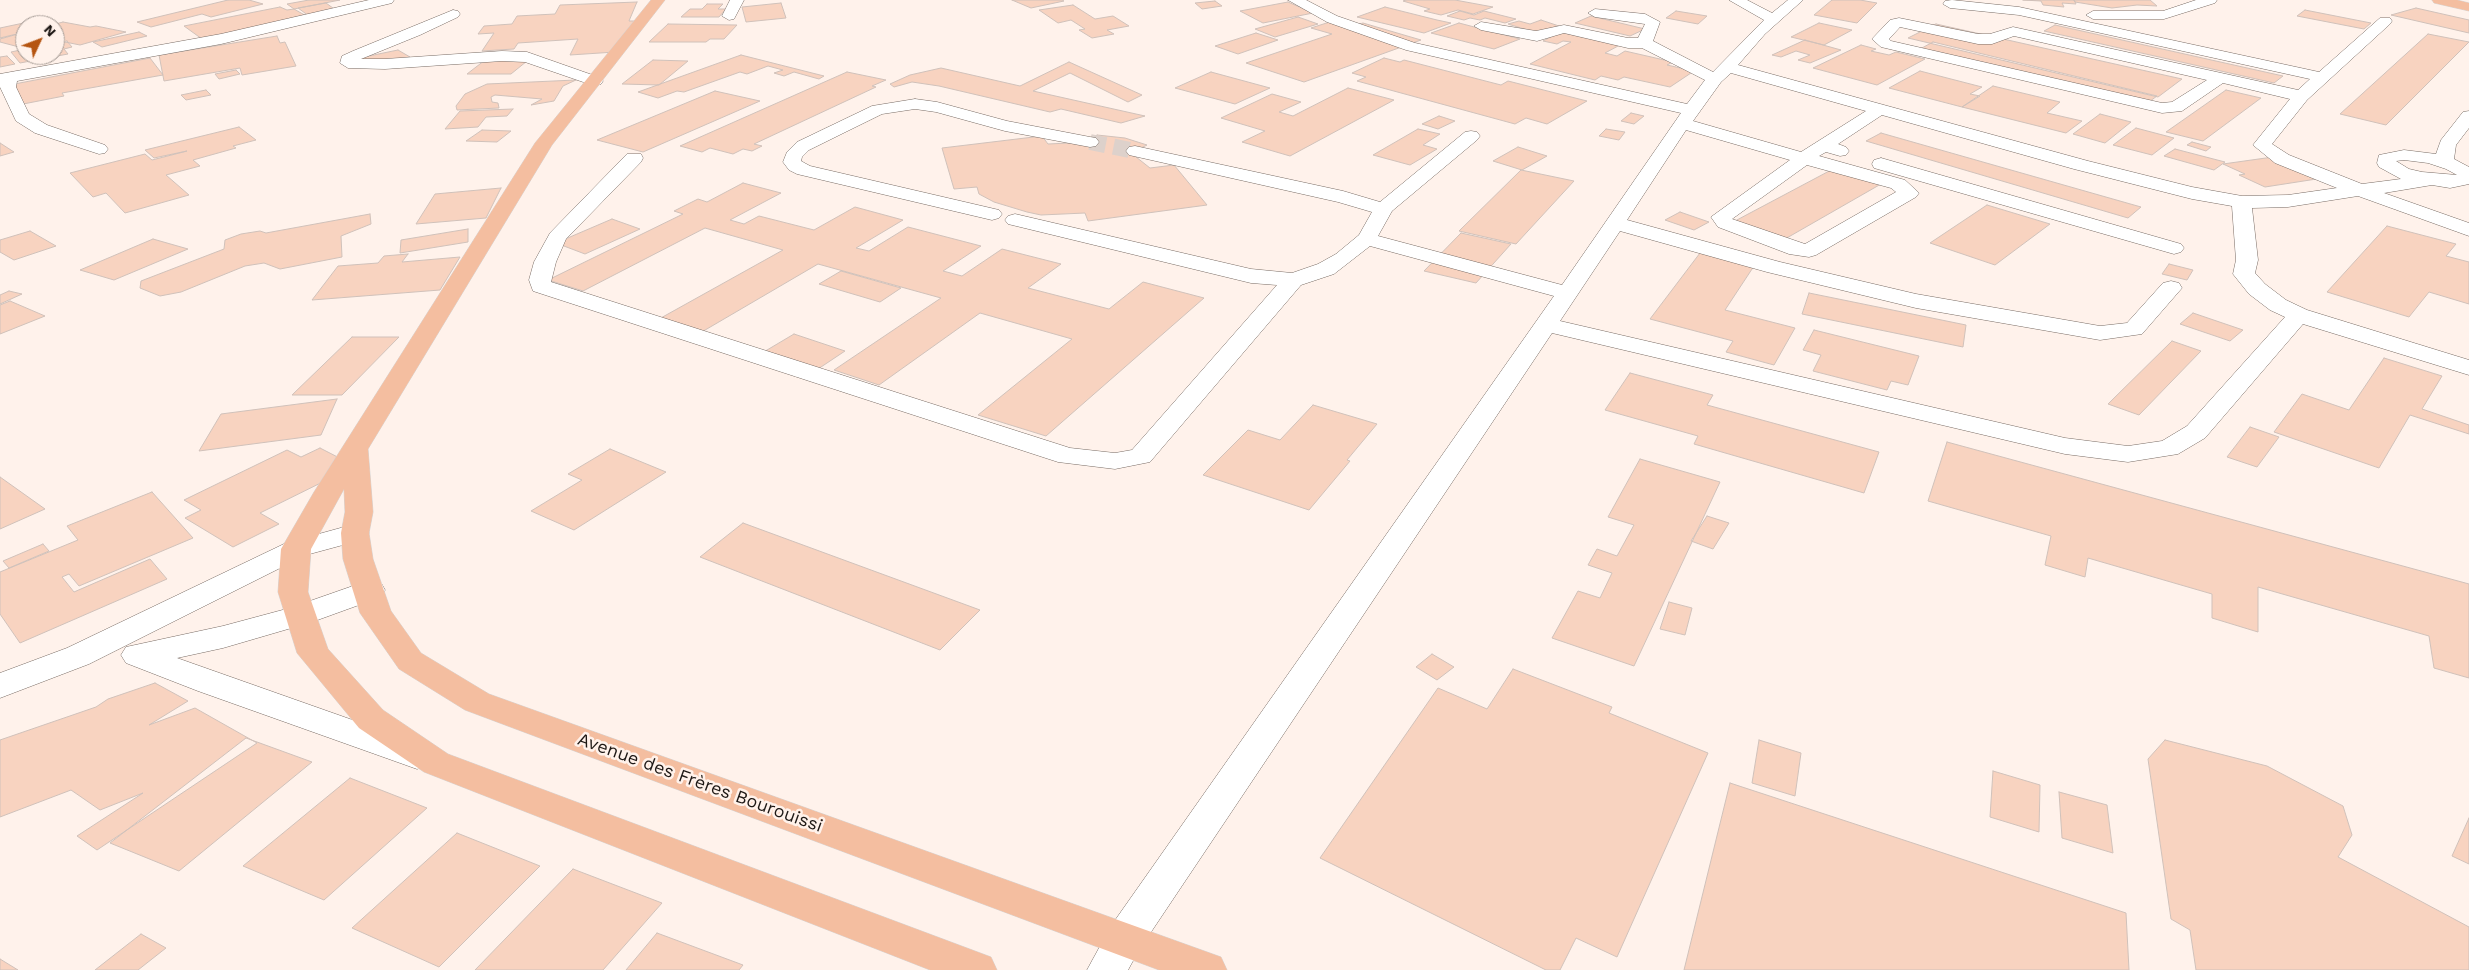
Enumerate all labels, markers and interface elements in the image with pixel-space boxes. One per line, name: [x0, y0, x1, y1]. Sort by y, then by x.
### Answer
north arrow: [15, 15, 65, 65]
text: N: [41, 21, 60, 40]
street label: Avenue des Frères Bourouissi: [575, 729, 825, 837]

